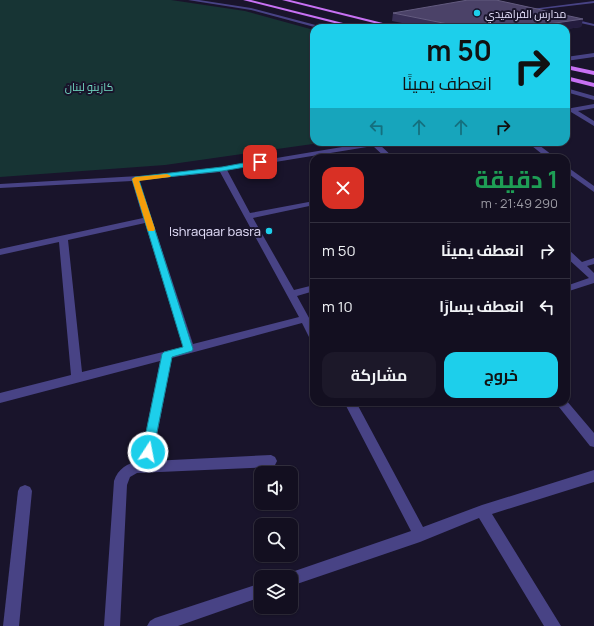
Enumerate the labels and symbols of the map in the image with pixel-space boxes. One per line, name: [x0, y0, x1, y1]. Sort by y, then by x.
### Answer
place label: مدارس الفراهيدي: [485, 6, 566, 23]
marker: مدارس الفراهيدي: [472, 8, 482, 18]
park label: كازينو لبنان: [65, 79, 113, 94]
pin: [243, 145, 277, 179]
place label: Ishraqaar basra: [169, 222, 261, 240]
marker: Ishraqaar basra: [264, 226, 274, 236]
position arrow: [127, 431, 169, 473]

